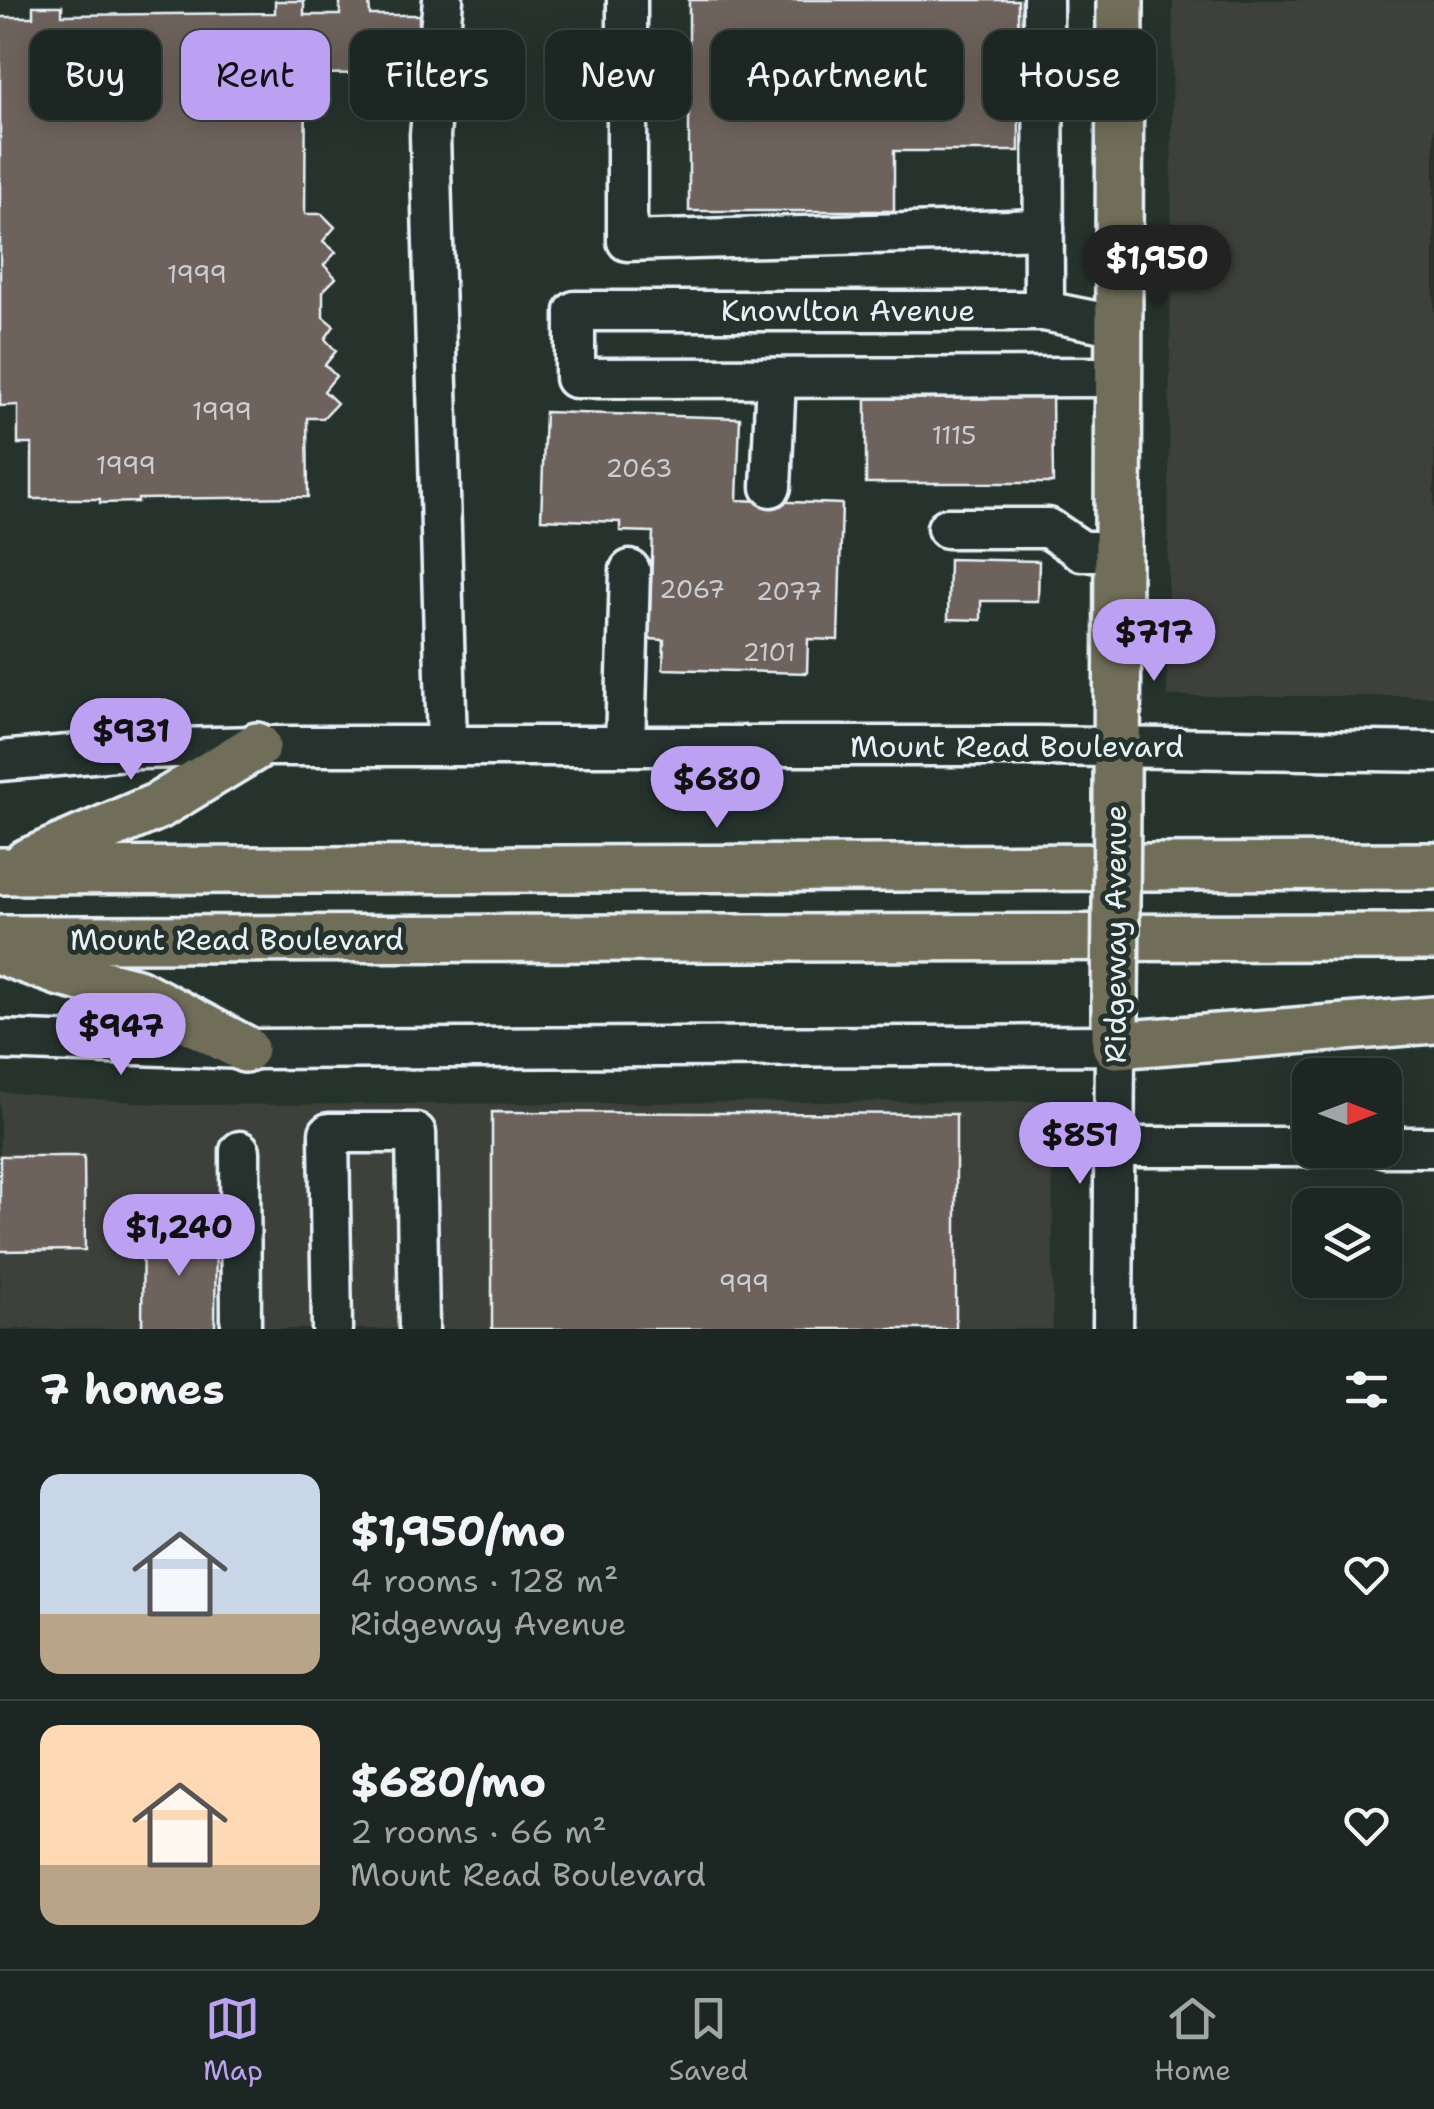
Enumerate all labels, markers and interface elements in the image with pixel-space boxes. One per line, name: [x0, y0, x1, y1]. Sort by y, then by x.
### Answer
chip: Buy: [30, 30, 161, 120]
chip: Rent: [181, 30, 330, 120]
chip: Filters: [350, 30, 525, 120]
chip: New: [545, 30, 691, 120]
chip: Apartment: [711, 30, 963, 120]
chip: House: [983, 30, 1156, 120]
pin: $1,950: [1076, 225, 1238, 310]
text: $1,950: [1105, 236, 1209, 279]
house number: 1999: [167, 257, 227, 291]
street label: Knowlton Avenue: [721, 290, 975, 331]
house number: 1999: [192, 394, 252, 428]
house number: 1115: [932, 418, 976, 452]
house number: 1999: [96, 448, 156, 482]
house number: 2063: [605, 451, 673, 485]
house number: 2067: [659, 572, 725, 606]
house number: 2077: [756, 574, 822, 608]
pin: $717: [1095, 599, 1213, 684]
text: $717: [1114, 610, 1194, 653]
house number: 2101: [742, 635, 796, 669]
pin: $931: [72, 698, 190, 783]
text: $931: [92, 709, 170, 752]
street label: Mount Read Boulevard: [850, 726, 1184, 767]
pin: $680: [658, 746, 776, 831]
text: $680: [673, 757, 761, 800]
street label: Ridgeway Avenue: [1095, 804, 1136, 1064]
street label: Mount Read Boulevard: [70, 919, 404, 960]
pin: $947: [62, 993, 180, 1078]
text: $947: [78, 1004, 164, 1047]
north arrow: [1292, 1058, 1402, 1168]
map controls: [1292, 1058, 1402, 1298]
pin: $851: [1021, 1102, 1139, 1187]
text: $851: [1041, 1113, 1119, 1156]
button: layers: [1292, 1188, 1402, 1298]
pin: $1,240: [98, 1194, 260, 1279]
text: $1,240: [125, 1205, 233, 1248]
house number: 999: [719, 1266, 769, 1300]
text: 7 homes: [40, 1361, 225, 1417]
icon: filters: [1339, 1362, 1394, 1417]
text: $1,950/mo: [350, 1503, 566, 1559]
icon: home: [120, 1514, 240, 1634]
icon: heart: [1339, 1547, 1394, 1602]
text: 4 rooms · 128 m²: [350, 1559, 618, 1602]
text: Ridgeway Avenue: [350, 1602, 626, 1645]
text: $680/mo: [350, 1754, 546, 1810]
icon: home: [120, 1765, 240, 1885]
icon: heart: [1339, 1798, 1394, 1853]
text: 2 rooms · 66 m²: [350, 1810, 607, 1853]
text: Mount Read Boulevard: [350, 1853, 706, 1896]
tab: Map: [203, 1991, 263, 2089]
tab: Saved: [669, 1991, 748, 2089]
tab: Home: [1154, 1991, 1231, 2089]

